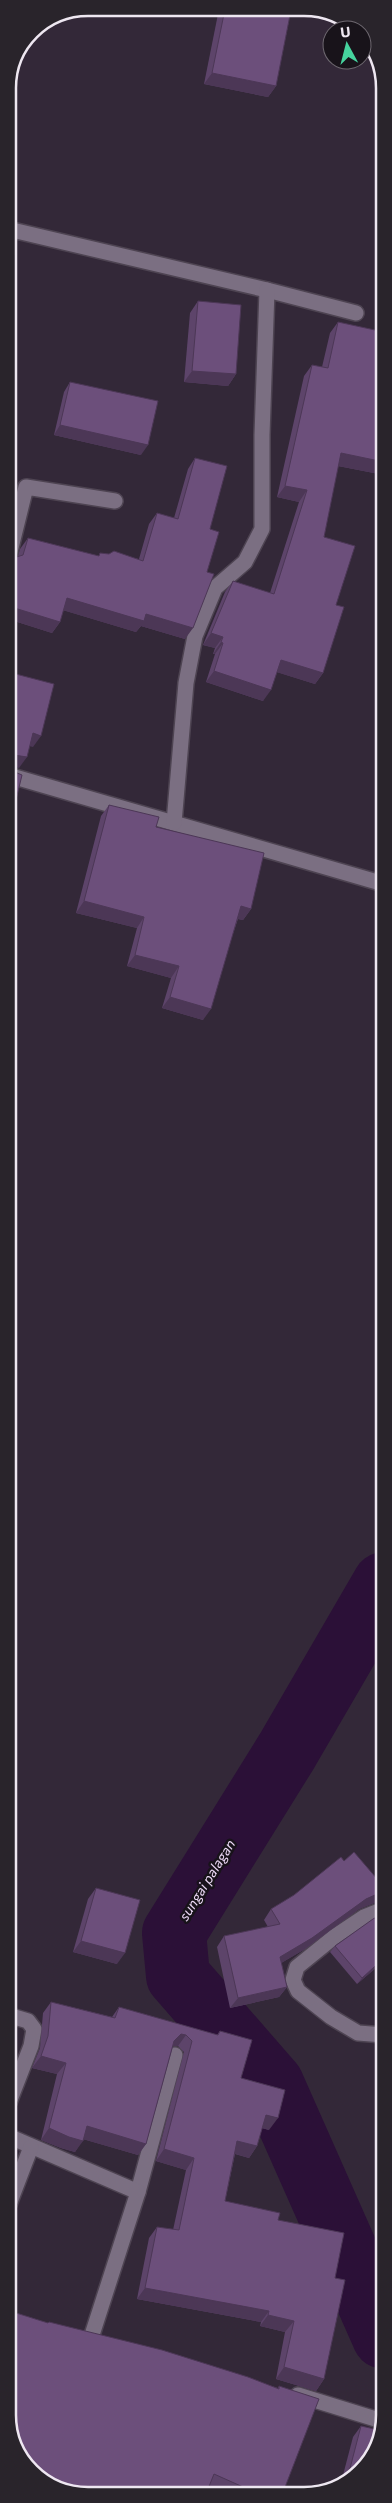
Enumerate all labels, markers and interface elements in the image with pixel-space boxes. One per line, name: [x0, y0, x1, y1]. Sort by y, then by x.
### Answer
north arrow: [322, 20, 372, 70]
text: U: [339, 23, 351, 41]
water label: sungai palagan: [175, 1836, 238, 1924]

